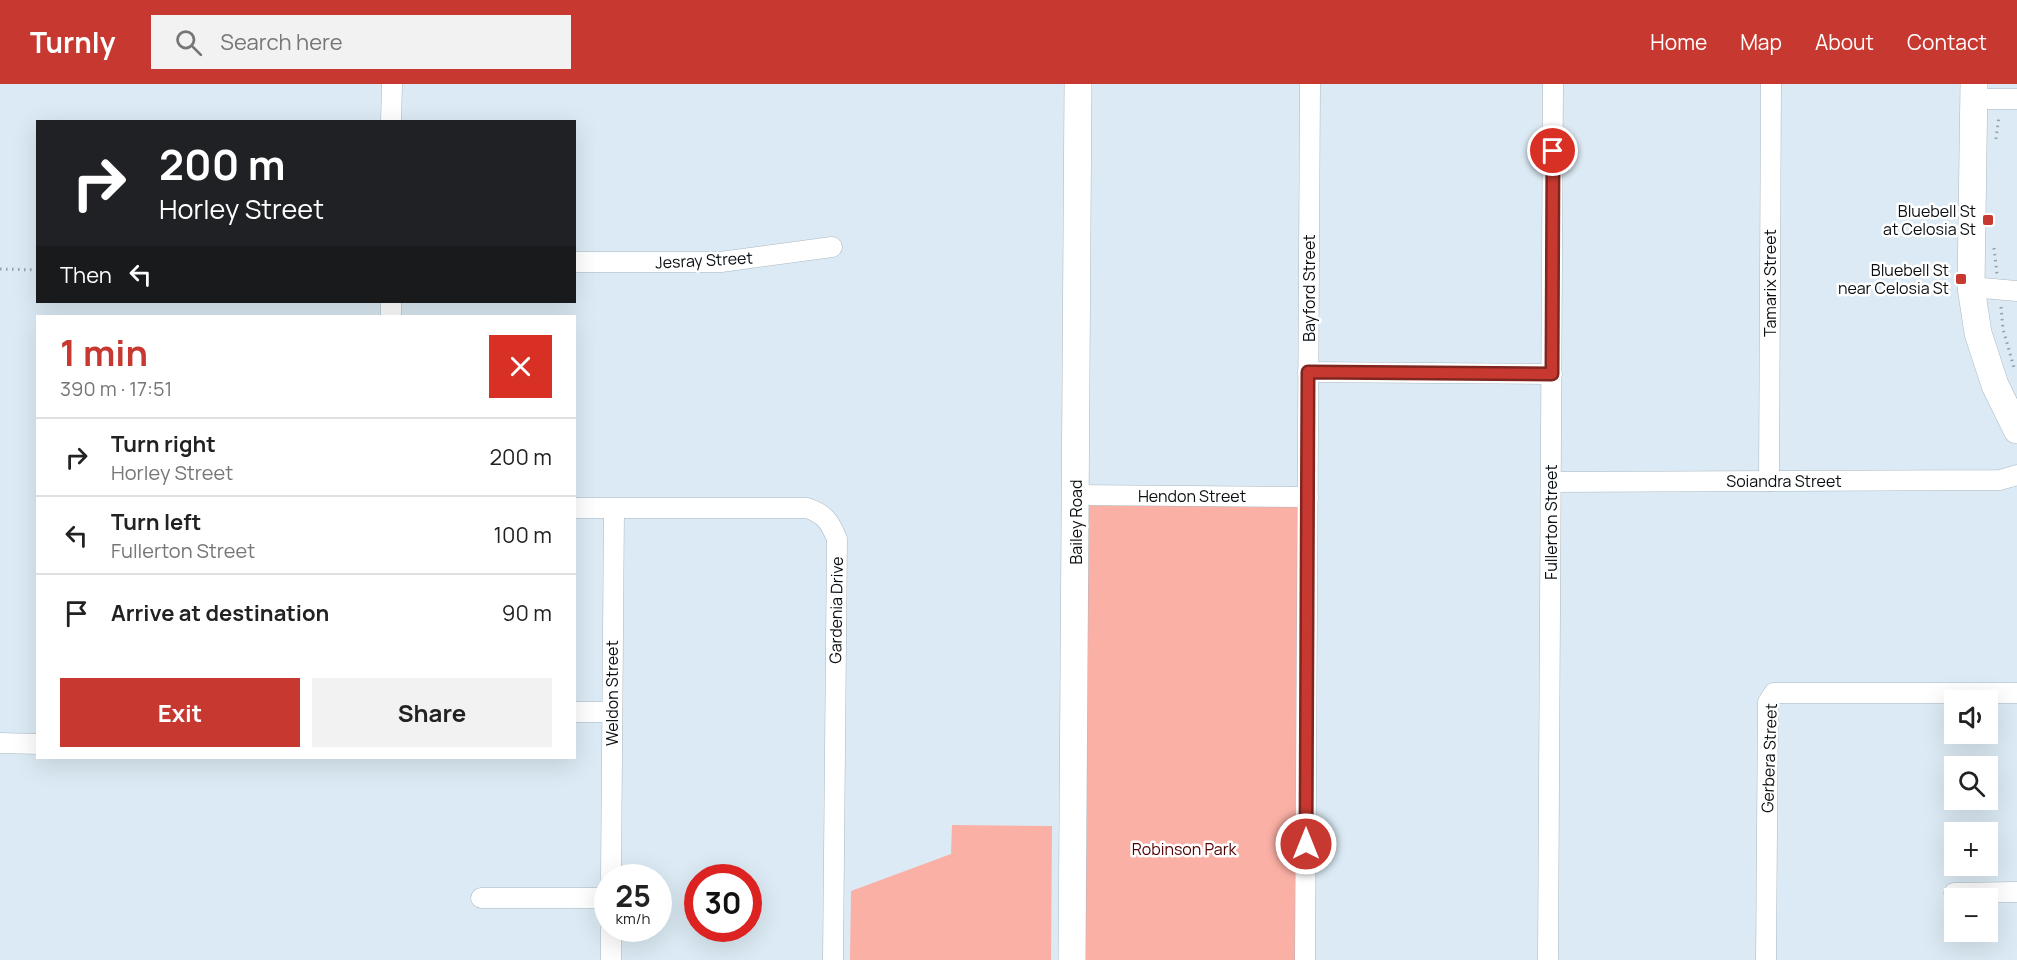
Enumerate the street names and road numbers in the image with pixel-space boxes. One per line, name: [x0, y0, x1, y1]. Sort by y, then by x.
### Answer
street label: Tamarix Street: [1759, 229, 1781, 337]
street label: Bayford Street: [1298, 234, 1320, 342]
street label: Jesray Street: [655, 246, 753, 274]
street label: Fullerton Street: [1540, 464, 1562, 580]
street label: Soiandra Street: [1726, 470, 1842, 492]
street label: Bailey Road: [1065, 480, 1087, 564]
street label: Hendon Street: [1138, 485, 1246, 507]
street label: Gardenia Drive: [824, 556, 848, 664]
street label: Weldon Street: [601, 640, 623, 746]
street label: Gerbera Street: [1756, 703, 1782, 813]

